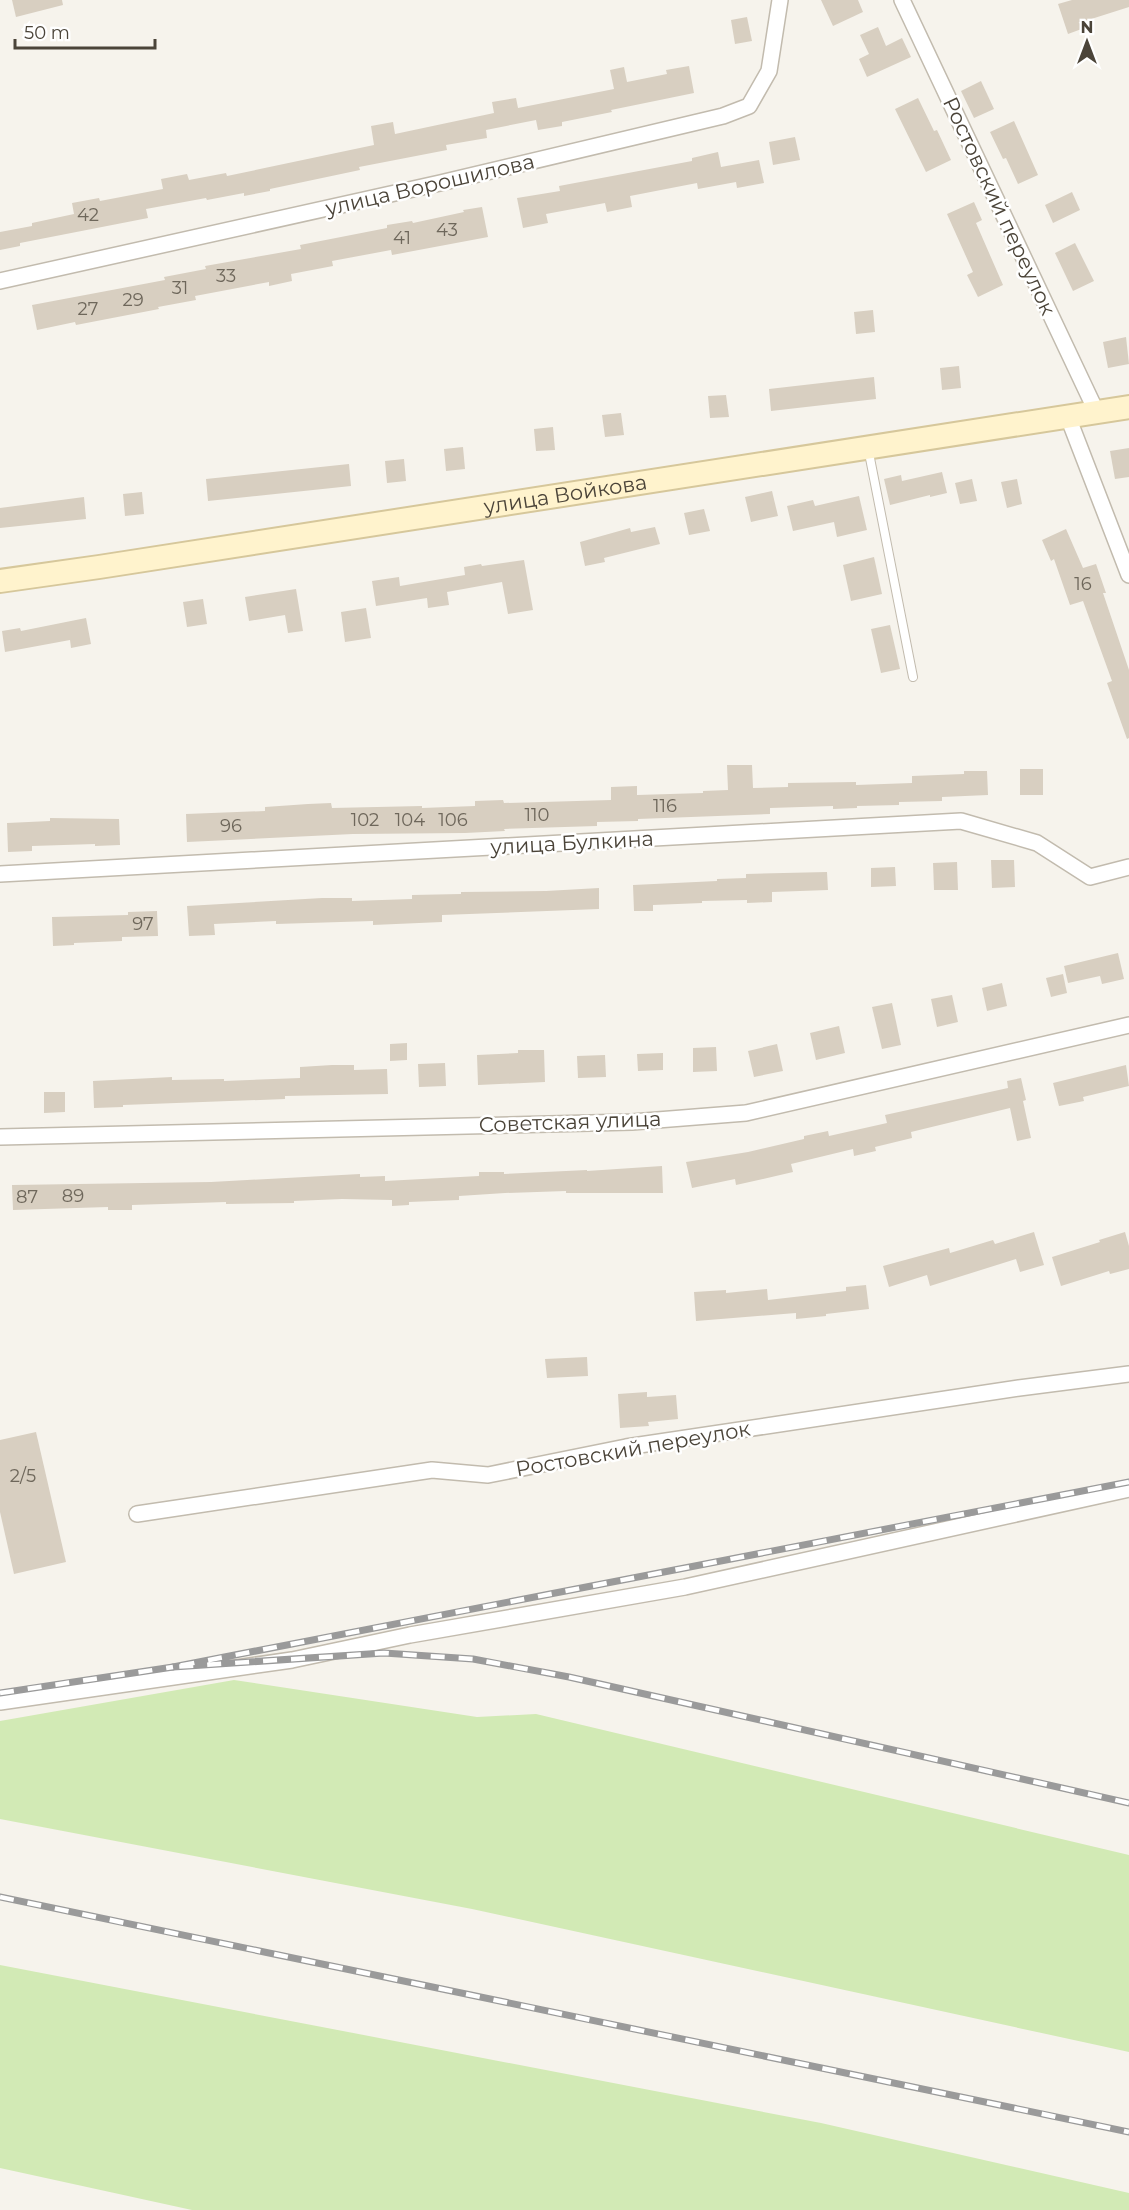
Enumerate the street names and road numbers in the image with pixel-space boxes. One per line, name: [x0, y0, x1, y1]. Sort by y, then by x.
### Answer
street label: Ростовский переулок: [938, 93, 1061, 319]
street label: улица Ворошилова: [322, 148, 537, 221]
street label: улица Войкова: [481, 469, 649, 519]
street label: улица Булкина: [489, 826, 654, 859]
street label: Советская улица: [478, 1106, 662, 1137]
street label: Ростовский переулок: [514, 1416, 752, 1481]

